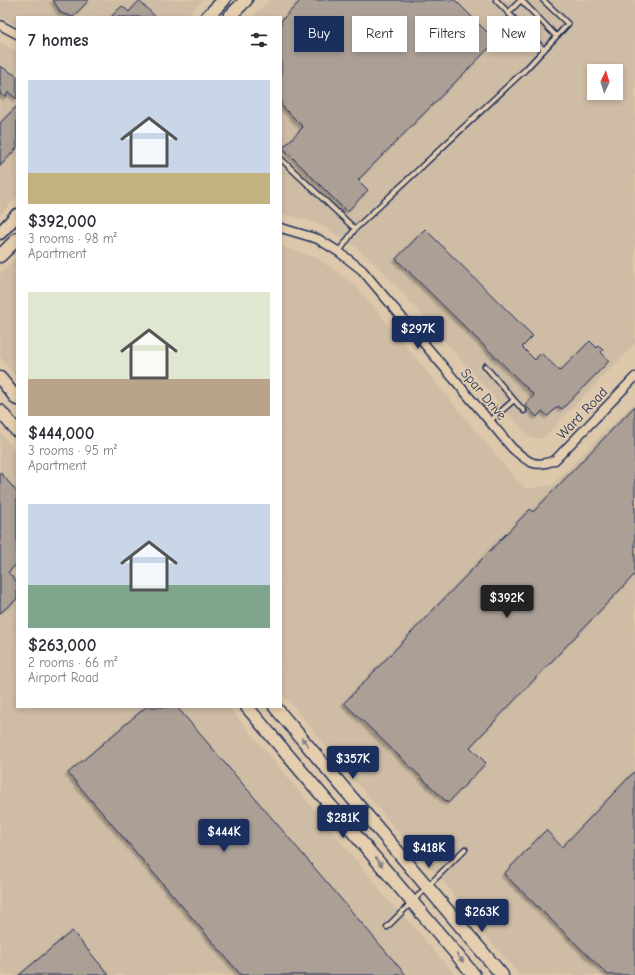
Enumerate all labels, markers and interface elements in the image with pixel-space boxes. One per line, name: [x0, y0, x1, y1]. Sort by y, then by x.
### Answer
chip: Buy: [294, 16, 344, 52]
chip: Rent: [352, 16, 407, 52]
chip: Filters: [415, 16, 479, 52]
chip: New: [487, 16, 540, 52]
icon: filters: [248, 29, 270, 51]
text: 7 homes: [28, 31, 89, 50]
north arrow: [587, 64, 623, 100]
map controls: [587, 64, 623, 100]
icon: home: [113, 106, 185, 178]
text: $392,000: [28, 212, 96, 231]
text: 3 rooms · 98 m²: [28, 231, 117, 246]
text: Apartment: [28, 246, 86, 261]
pin: $297K: [390, 316, 446, 350]
icon: home: [113, 318, 185, 390]
text: $297K: [401, 321, 435, 336]
street label: Spar Drive: [457, 365, 510, 424]
street label: Ward Road: [553, 384, 611, 443]
text: $444,000: [28, 424, 95, 443]
text: 3 rooms · 95 m²: [28, 443, 117, 458]
text: Apartment: [28, 458, 86, 473]
icon: home: [113, 530, 185, 602]
pin: $392K: [479, 585, 535, 619]
text: $392K: [490, 590, 524, 605]
text: $263,000: [28, 636, 96, 655]
text: 2 rooms · 66 m²: [28, 655, 117, 670]
text: Airport Road: [28, 670, 99, 685]
one-way arrow: [301, 737, 310, 748]
pin: $357K: [325, 746, 381, 780]
text: $357K: [336, 751, 370, 766]
pin: $281K: [315, 805, 371, 839]
text: $281K: [326, 810, 360, 825]
pin: $444K: [196, 819, 252, 853]
text: $444K: [207, 824, 241, 839]
pin: $418K: [401, 835, 457, 869]
text: $418K: [412, 840, 446, 855]
one-way arrow: [375, 857, 384, 868]
pin: $263K: [454, 899, 510, 933]
text: $263K: [465, 904, 499, 919]
one-way arrow: [456, 953, 465, 964]

